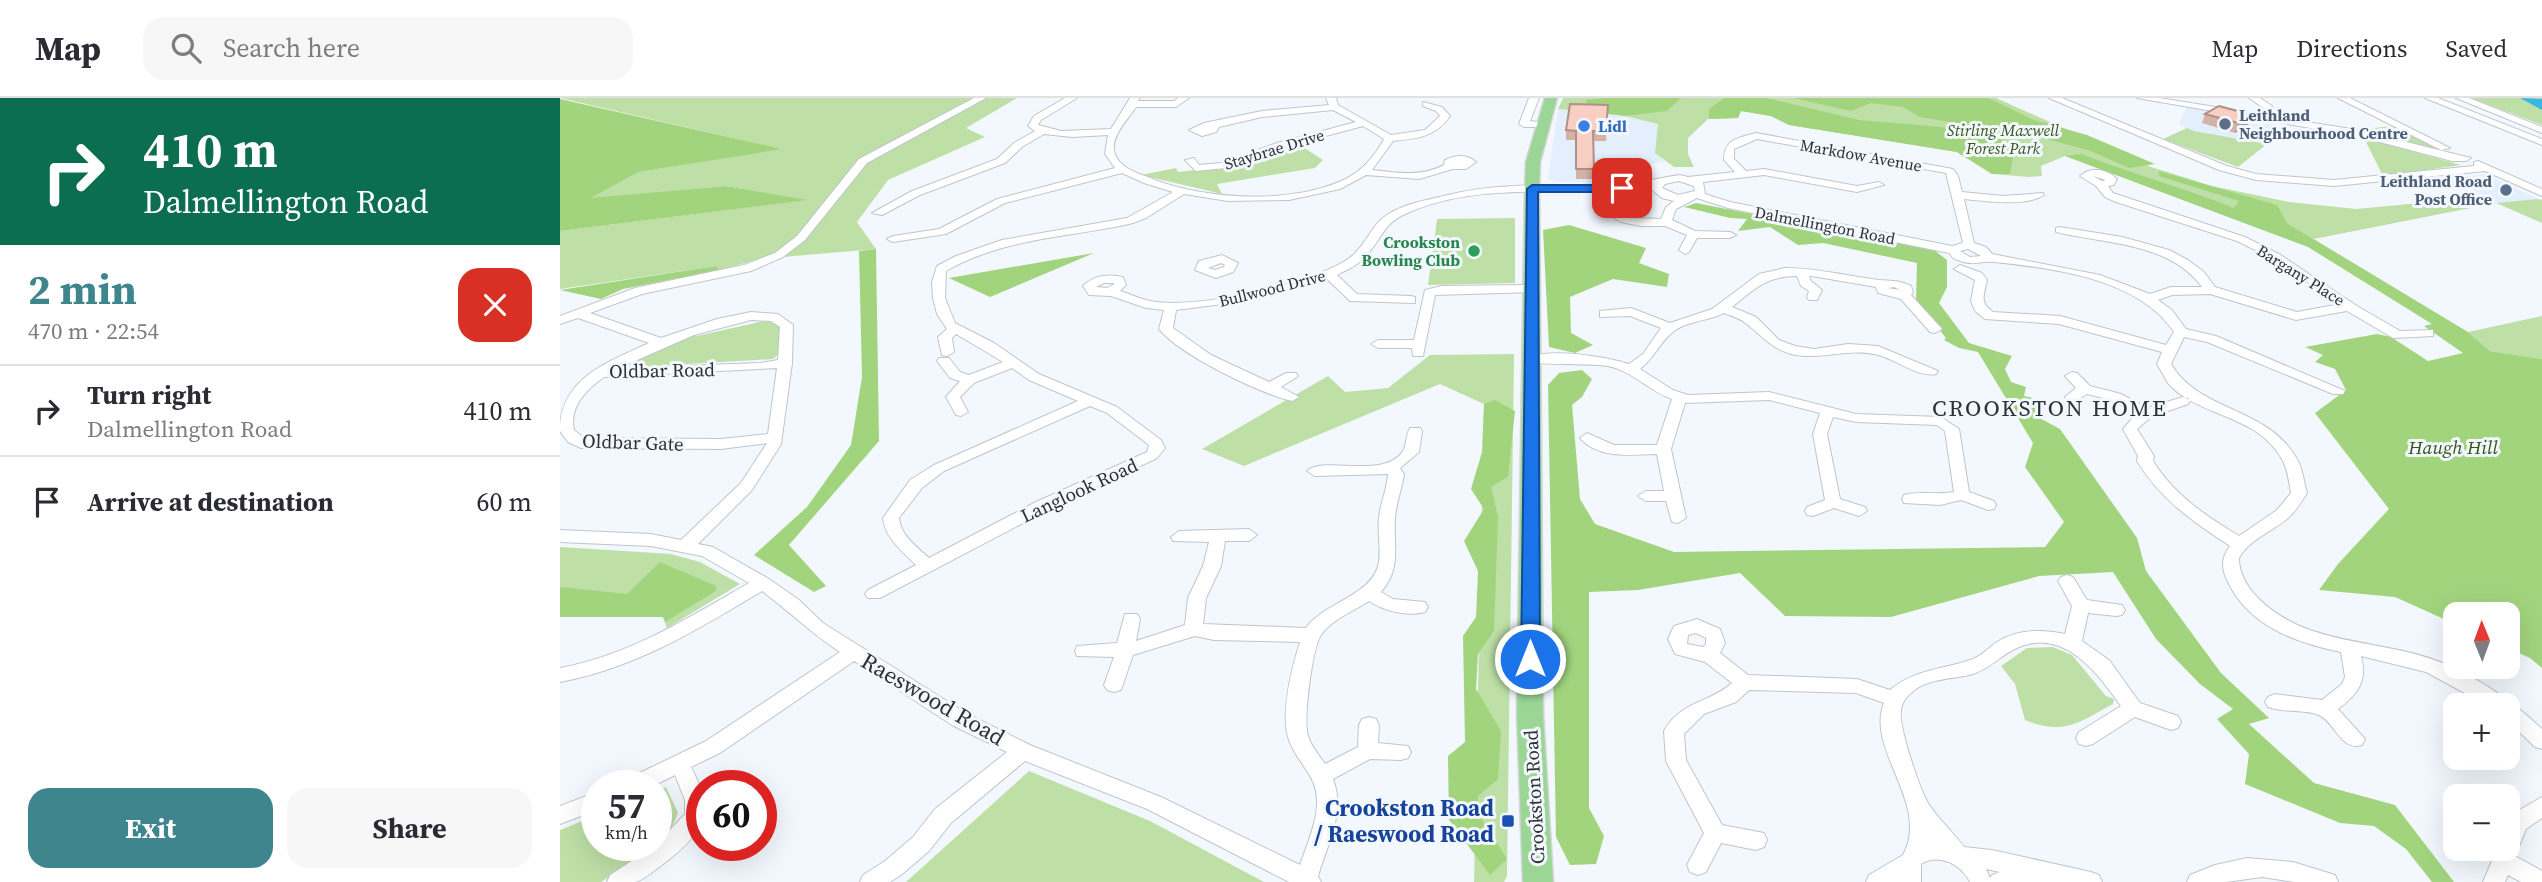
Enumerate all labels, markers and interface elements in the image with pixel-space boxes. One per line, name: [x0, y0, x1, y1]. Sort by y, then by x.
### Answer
search box: [143, 17, 633, 80]
text: Map: [35, 26, 101, 71]
icon: search: [167, 29, 205, 67]
text: Search here: [223, 30, 360, 66]
text: Map: [2211, 32, 2258, 65]
text: Directions: [2296, 32, 2407, 65]
text: Saved: [2445, 32, 2507, 65]
place label: Leithland Neighbourhood Centre: [2239, 104, 2408, 144]
place label: Lidl: [1598, 115, 1627, 137]
text: 410 m: [143, 116, 278, 183]
marker: Leithland Neighbourhood Centre: [2217, 116, 2233, 132]
marker: Lidl: [1576, 118, 1592, 134]
park label: Stirling Maxwell Forest Park: [1947, 119, 2059, 159]
street label: Staybrae Drive: [1221, 123, 1327, 175]
icon: right: [28, 126, 119, 217]
street label: Markdow Avenue: [1798, 133, 1924, 177]
pin: [1592, 158, 1652, 218]
icon: arrive: [1603, 169, 1641, 207]
place label: Leithland Road Post Office: [2380, 170, 2492, 210]
text: Dalmellington Road: [143, 180, 428, 224]
marker: Leithland Road Post Office: [2498, 182, 2514, 198]
street label: Dalmellington Road: [1753, 201, 1897, 249]
place label: Crookston Bowling Club: [1362, 231, 1460, 271]
street label: Bargany Place: [2253, 239, 2349, 311]
marker: Crookston Bowling Club: [1466, 243, 1482, 259]
text: 2 min: [28, 260, 137, 318]
street label: Bullwood Drive: [1216, 264, 1328, 312]
button: close: [458, 268, 532, 342]
text: 470 m · 22:54: [28, 315, 159, 347]
street label: Oldbar Road: [609, 356, 715, 384]
text: Turn right: [87, 377, 211, 413]
icon: right: [28, 392, 66, 430]
district label: CROOKSTON HOME: [1932, 392, 2168, 424]
text: 410 m: [464, 393, 532, 429]
text: Dalmellington Road: [87, 413, 292, 445]
street label: Oldbar Gate: [582, 427, 684, 457]
park label: Haugh Hill: [2407, 434, 2498, 460]
street label: Langlook Road: [1016, 451, 1142, 528]
icon: arrive: [28, 483, 66, 521]
text: Arrive at destination: [87, 484, 334, 520]
text: 60 m: [477, 484, 532, 520]
north arrow: [2443, 602, 2520, 679]
map controls: [2443, 602, 2520, 861]
position arrow: [1493, 622, 1567, 696]
street label: Raeswood Road: [855, 645, 1011, 753]
button: +: [2443, 693, 2520, 770]
street label: Crookston Road: [1517, 729, 1551, 865]
speed limit sign: 60: [686, 770, 777, 861]
text: 57: [608, 782, 645, 830]
button: −: [2443, 784, 2520, 861]
button: Exit: [28, 788, 273, 868]
button: Share: [287, 788, 532, 868]
place label: Crookston Road / Raeswood Road: [1314, 792, 1494, 850]
marker: Crookston Road / Raeswood Road: [1500, 813, 1516, 829]
text: km/h: [605, 820, 648, 845]

